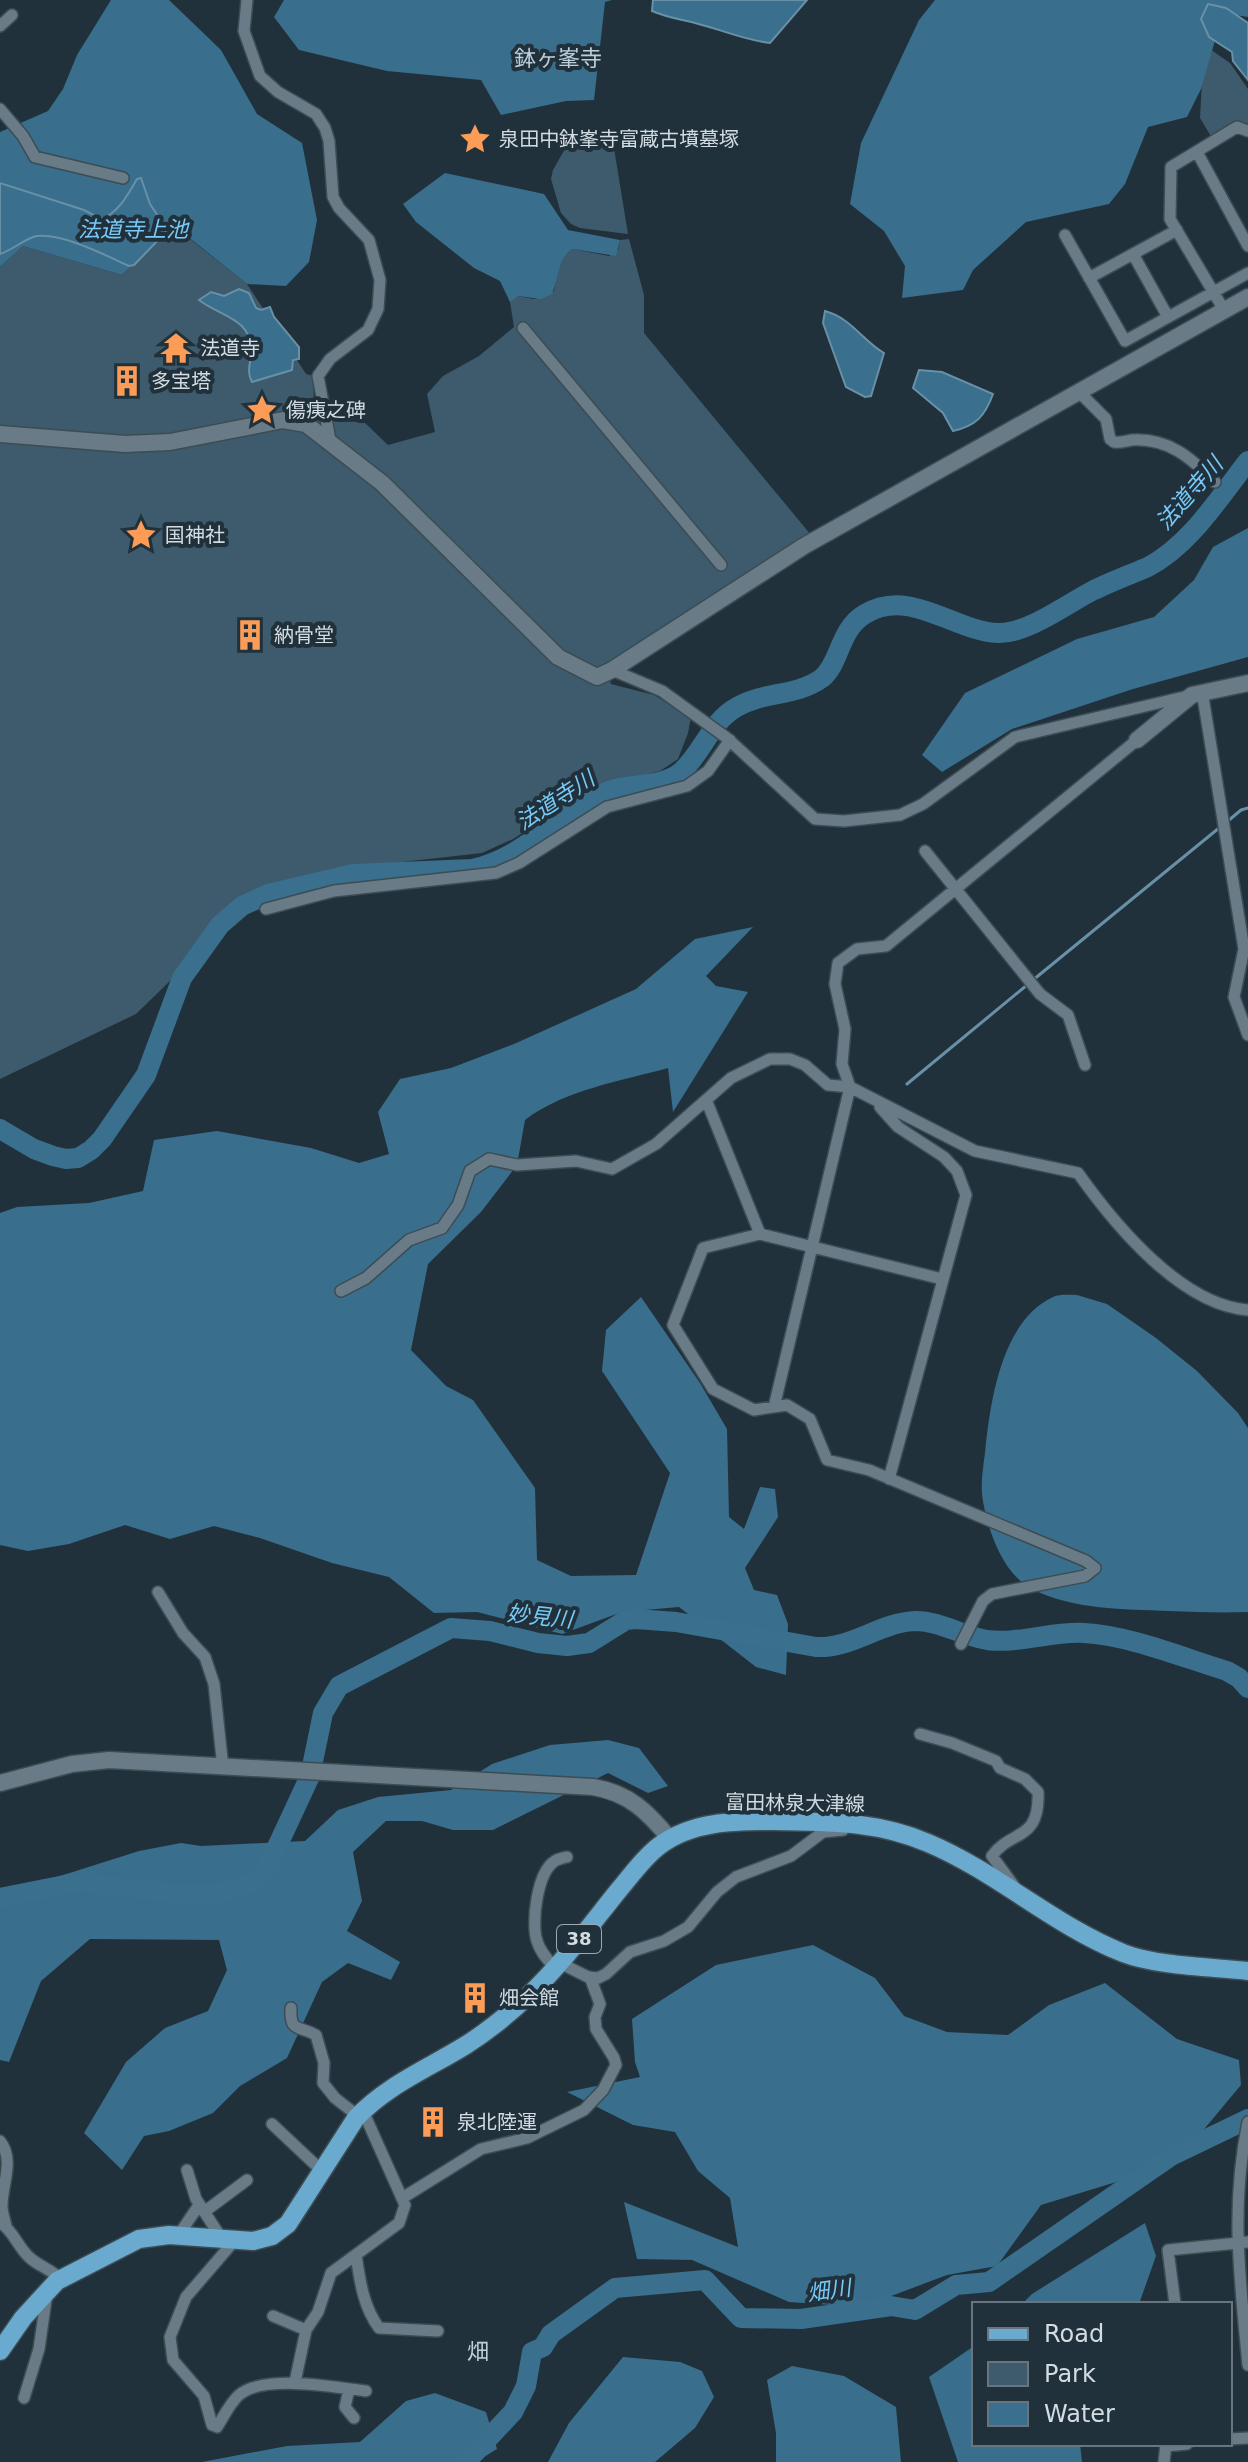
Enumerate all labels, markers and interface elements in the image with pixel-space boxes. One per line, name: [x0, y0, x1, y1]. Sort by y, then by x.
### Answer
district label: 鉢ヶ峯寺: [514, 46, 602, 71]
place icon: 泉田中鉢峯寺富蔵古墳墓塚: [458, 122, 492, 156]
place label: 泉田中鉢峯寺富蔵古墳墓塚: [499, 127, 739, 151]
water label: 法道寺上池: [78, 217, 190, 242]
temple icon: 法道寺: [159, 331, 193, 365]
place label: 法道寺: [200, 336, 260, 360]
building icon: 多宝塔: [110, 364, 144, 398]
place label: 多宝塔: [151, 369, 211, 393]
place icon: 傷痍之碑: [245, 393, 279, 427]
place label: 傷痍之碑: [286, 398, 366, 422]
water label: 法道寺川: [1151, 450, 1229, 535]
place icon: 国神社: [124, 518, 158, 552]
place label: 国神社: [165, 523, 225, 547]
building icon: 納骨堂: [233, 618, 267, 652]
place label: 納骨堂: [274, 623, 334, 647]
water label: 法道寺川: [512, 765, 601, 835]
water label: 妙見川: [506, 1601, 576, 1633]
street label: 富田林泉大津線: [725, 1790, 865, 1816]
road number: 38: [557, 1925, 601, 1953]
building icon: 畑会館: [458, 1981, 492, 2015]
place label: 畑会館: [499, 1986, 559, 2010]
building icon: 泉北陸運: [416, 2105, 450, 2139]
place label: 泉北陸運: [457, 2110, 537, 2134]
water label: 畑川: [806, 2275, 855, 2306]
legend: [972, 2302, 1232, 2446]
text: Road: [1044, 2320, 1104, 2348]
district label: 畑: [467, 2339, 489, 2364]
text: Park: [1044, 2360, 1096, 2388]
text: Water: [1044, 2400, 1115, 2428]

